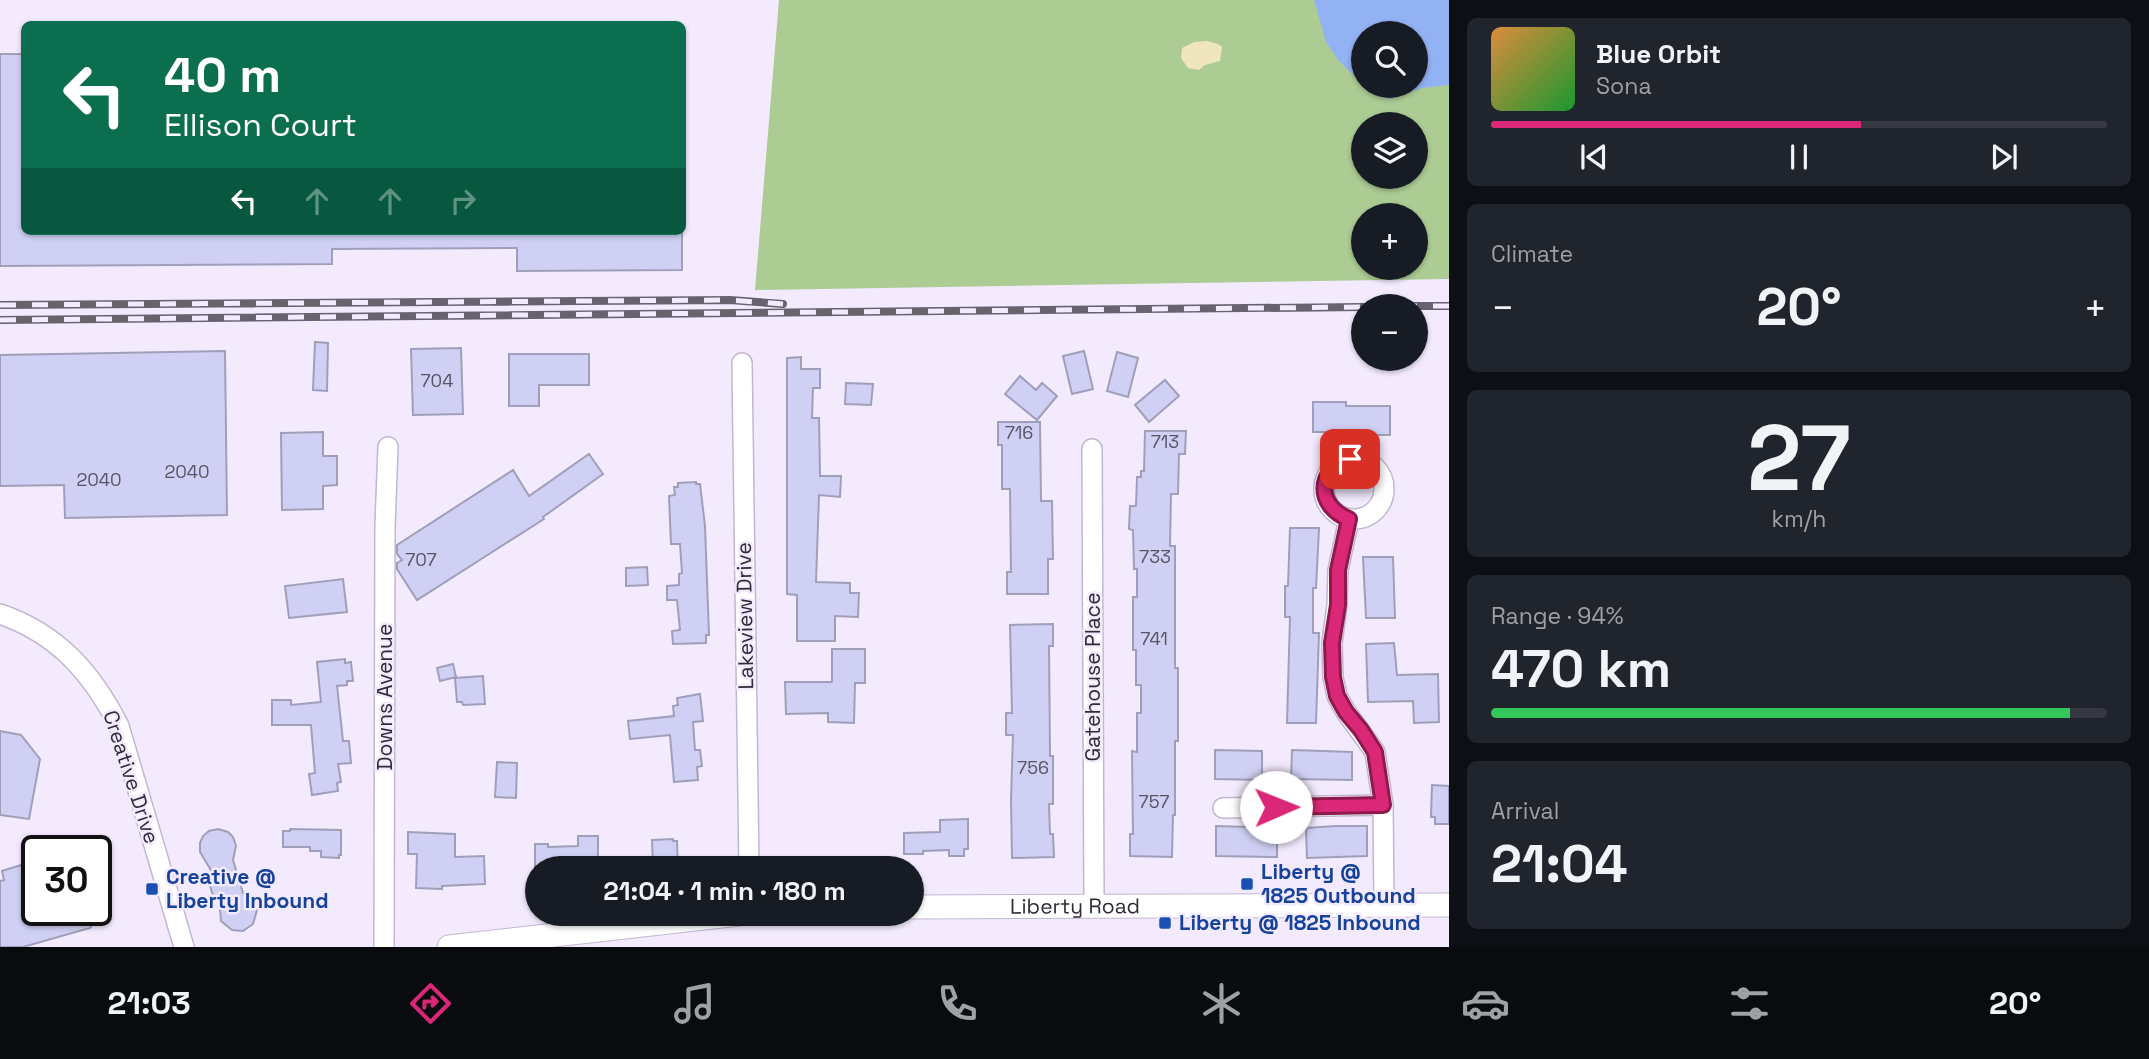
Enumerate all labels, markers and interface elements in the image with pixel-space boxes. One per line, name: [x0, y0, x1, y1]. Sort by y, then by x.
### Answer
map controls: [1351, 21, 1428, 371]
button: search: [1351, 21, 1428, 98]
text: Blue Orbit: [1596, 37, 1721, 71]
text: 40 m: [164, 44, 281, 106]
icon: left: [49, 49, 140, 140]
text: Sona: [1596, 71, 1652, 101]
text: Ellison Court: [164, 105, 357, 145]
button: layers: [1351, 112, 1428, 189]
icon: previous: [1575, 138, 1613, 176]
icon: pause: [1780, 138, 1818, 176]
icon: next: [1985, 138, 2023, 176]
icon: left: [225, 182, 263, 220]
icon: ahead: [298, 182, 336, 220]
icon: ahead: [371, 182, 409, 220]
icon: right: [444, 182, 482, 220]
button: +: [1351, 203, 1428, 280]
text: Climate: [1491, 239, 1573, 269]
text: 20°: [1756, 274, 1842, 340]
text: −: [1491, 284, 1515, 332]
text: +: [2083, 284, 2107, 332]
button: −: [1351, 294, 1428, 371]
house number: 704: [421, 369, 453, 392]
text: 27: [1747, 400, 1851, 517]
house number: 716: [1005, 421, 1033, 444]
pin: [1320, 429, 1380, 489]
house number: 713: [1151, 430, 1179, 453]
icon: arrive: [1331, 440, 1369, 478]
house number: 2040: [164, 460, 210, 483]
house number: 2040: [76, 468, 122, 491]
text: km/h: [1772, 504, 1826, 534]
street label: Lakeview Drive: [730, 542, 759, 690]
house number: 733: [1139, 545, 1171, 568]
house number: 707: [405, 548, 437, 571]
street label: Gatehouse Place: [1079, 592, 1106, 762]
text: Range · 94%: [1491, 601, 1624, 631]
street label: Downs Avenue: [371, 624, 398, 770]
house number: 741: [1140, 627, 1168, 650]
text: 470 km: [1491, 636, 1671, 702]
street label: Creative Drive: [97, 707, 166, 847]
house number: 756: [1017, 756, 1049, 779]
position arrow: [1239, 770, 1313, 844]
house number: 757: [1139, 790, 1169, 813]
text: Arrival: [1491, 796, 1559, 826]
text: 21:04: [1491, 831, 1628, 897]
speed limit sign: 30: [21, 835, 112, 926]
place label: Liberty @ 1825 Outbound: [1261, 858, 1416, 909]
place label: Creative @ Liberty Inbound: [166, 863, 329, 914]
text: 21:04 · 1 min · 180 m: [603, 874, 846, 908]
marker: Liberty @ 1825 Outbound: [1239, 876, 1255, 892]
marker: Creative @ Liberty Inbound: [144, 881, 160, 897]
street label: Liberty Road: [1010, 892, 1140, 920]
place label: Liberty @ 1825 Inbound: [1179, 909, 1421, 936]
marker: Liberty @ 1825 Inbound: [1157, 915, 1173, 931]
icon: directions: [406, 979, 455, 1028]
icon: music: [670, 979, 719, 1028]
icon: phone: [933, 979, 982, 1028]
icon: climate: [1197, 979, 1246, 1028]
icon: car: [1461, 979, 1510, 1028]
icon: filters: [1725, 979, 1774, 1028]
text: 21:03: [107, 983, 191, 1023]
text: 20°: [1989, 983, 2041, 1023]

